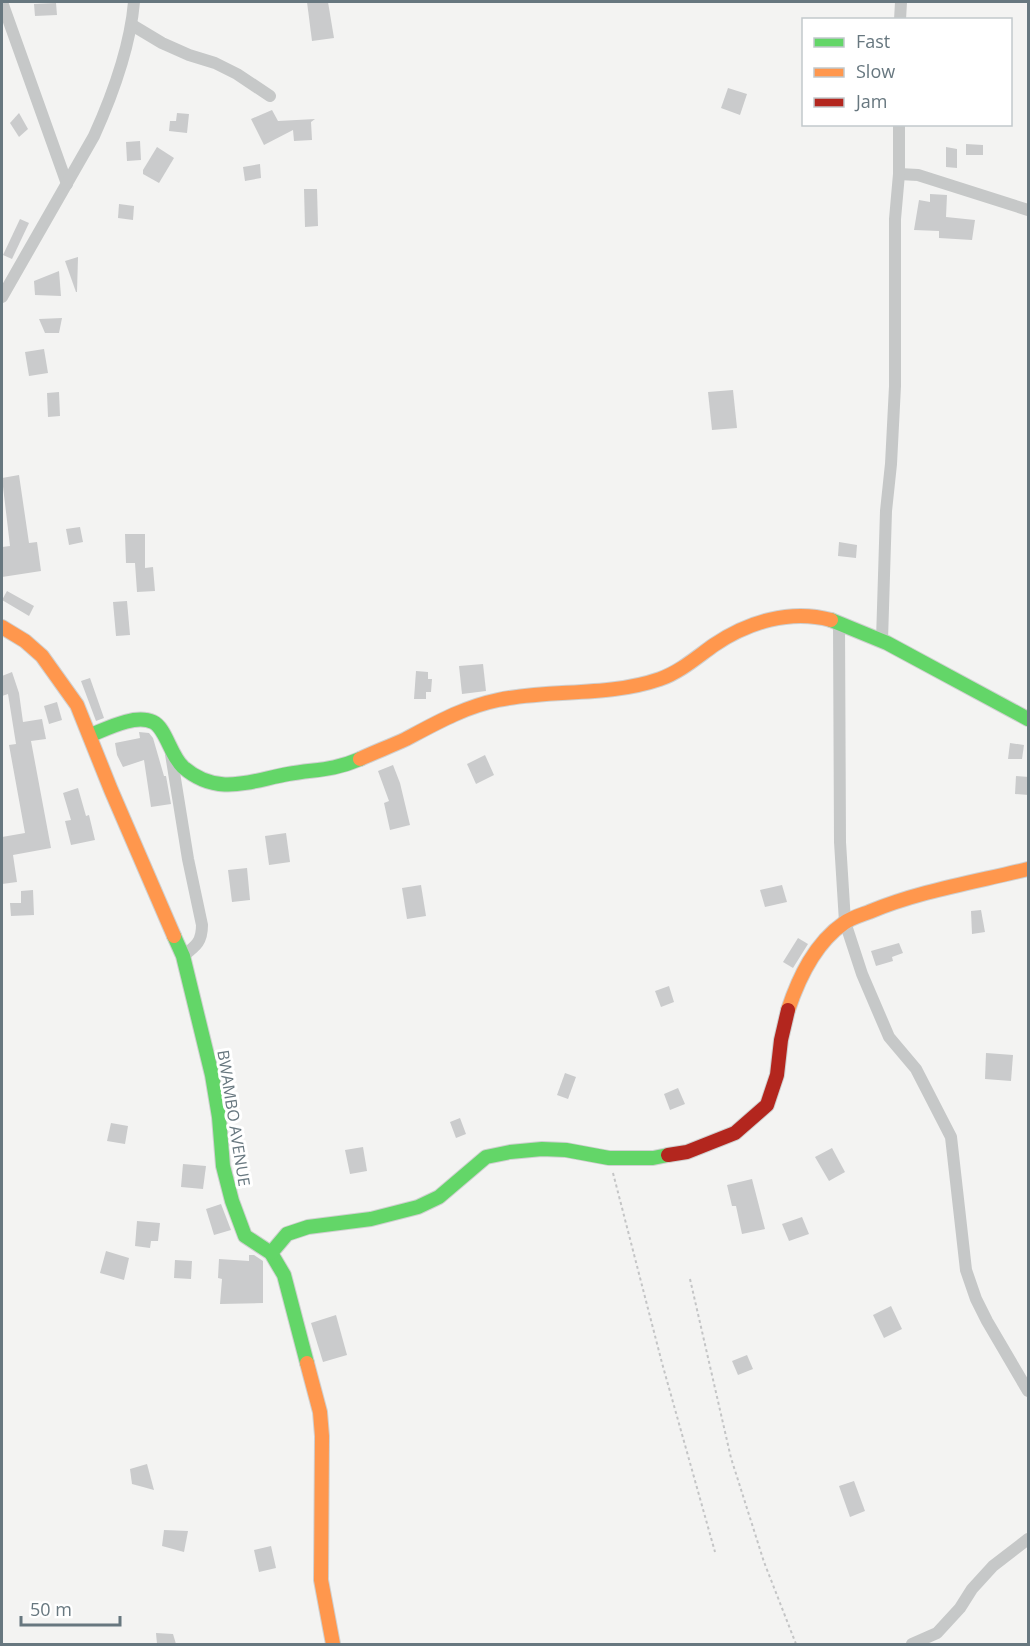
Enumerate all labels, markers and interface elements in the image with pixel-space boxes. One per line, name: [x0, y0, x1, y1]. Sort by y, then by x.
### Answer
legend: [802, 18, 1012, 126]
text: Fast: [856, 29, 890, 53]
text: Slow: [856, 59, 895, 83]
text: Jam: [854, 89, 888, 113]
street label: BWAMBO AVENUE: [212, 1048, 256, 1188]
scale bar: [21, 1589, 120, 1627]
text: 50 m: [30, 1597, 72, 1621]

